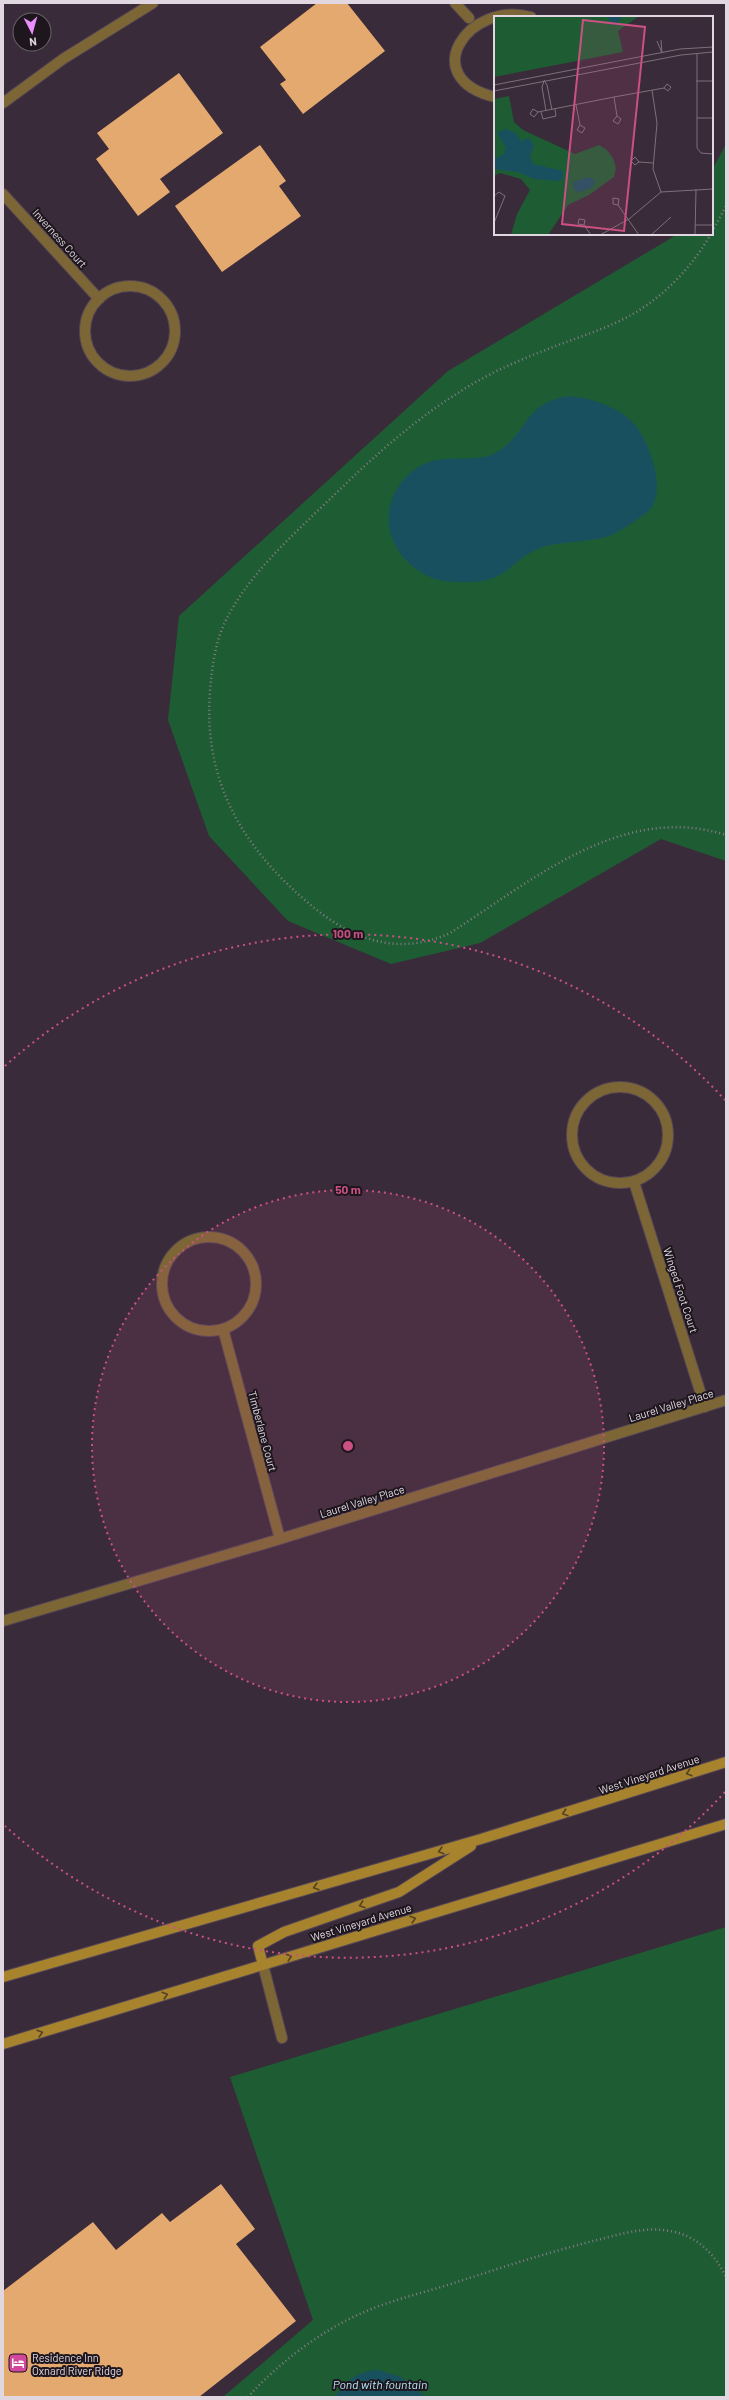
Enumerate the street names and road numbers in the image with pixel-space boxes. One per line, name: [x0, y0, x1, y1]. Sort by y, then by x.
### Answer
street label: Inverness Court: [30, 206, 90, 270]
street label: Winged Foot Court: [661, 1246, 701, 1334]
street label: Laurel Valley Place: [627, 1386, 715, 1424]
street label: Timberlane Court: [246, 1389, 280, 1473]
street label: Laurel Valley Place: [318, 1482, 406, 1520]
street label: West Vineyard Avenue: [597, 1752, 701, 1796]
street label: West Vineyard Avenue: [309, 1900, 413, 1944]

